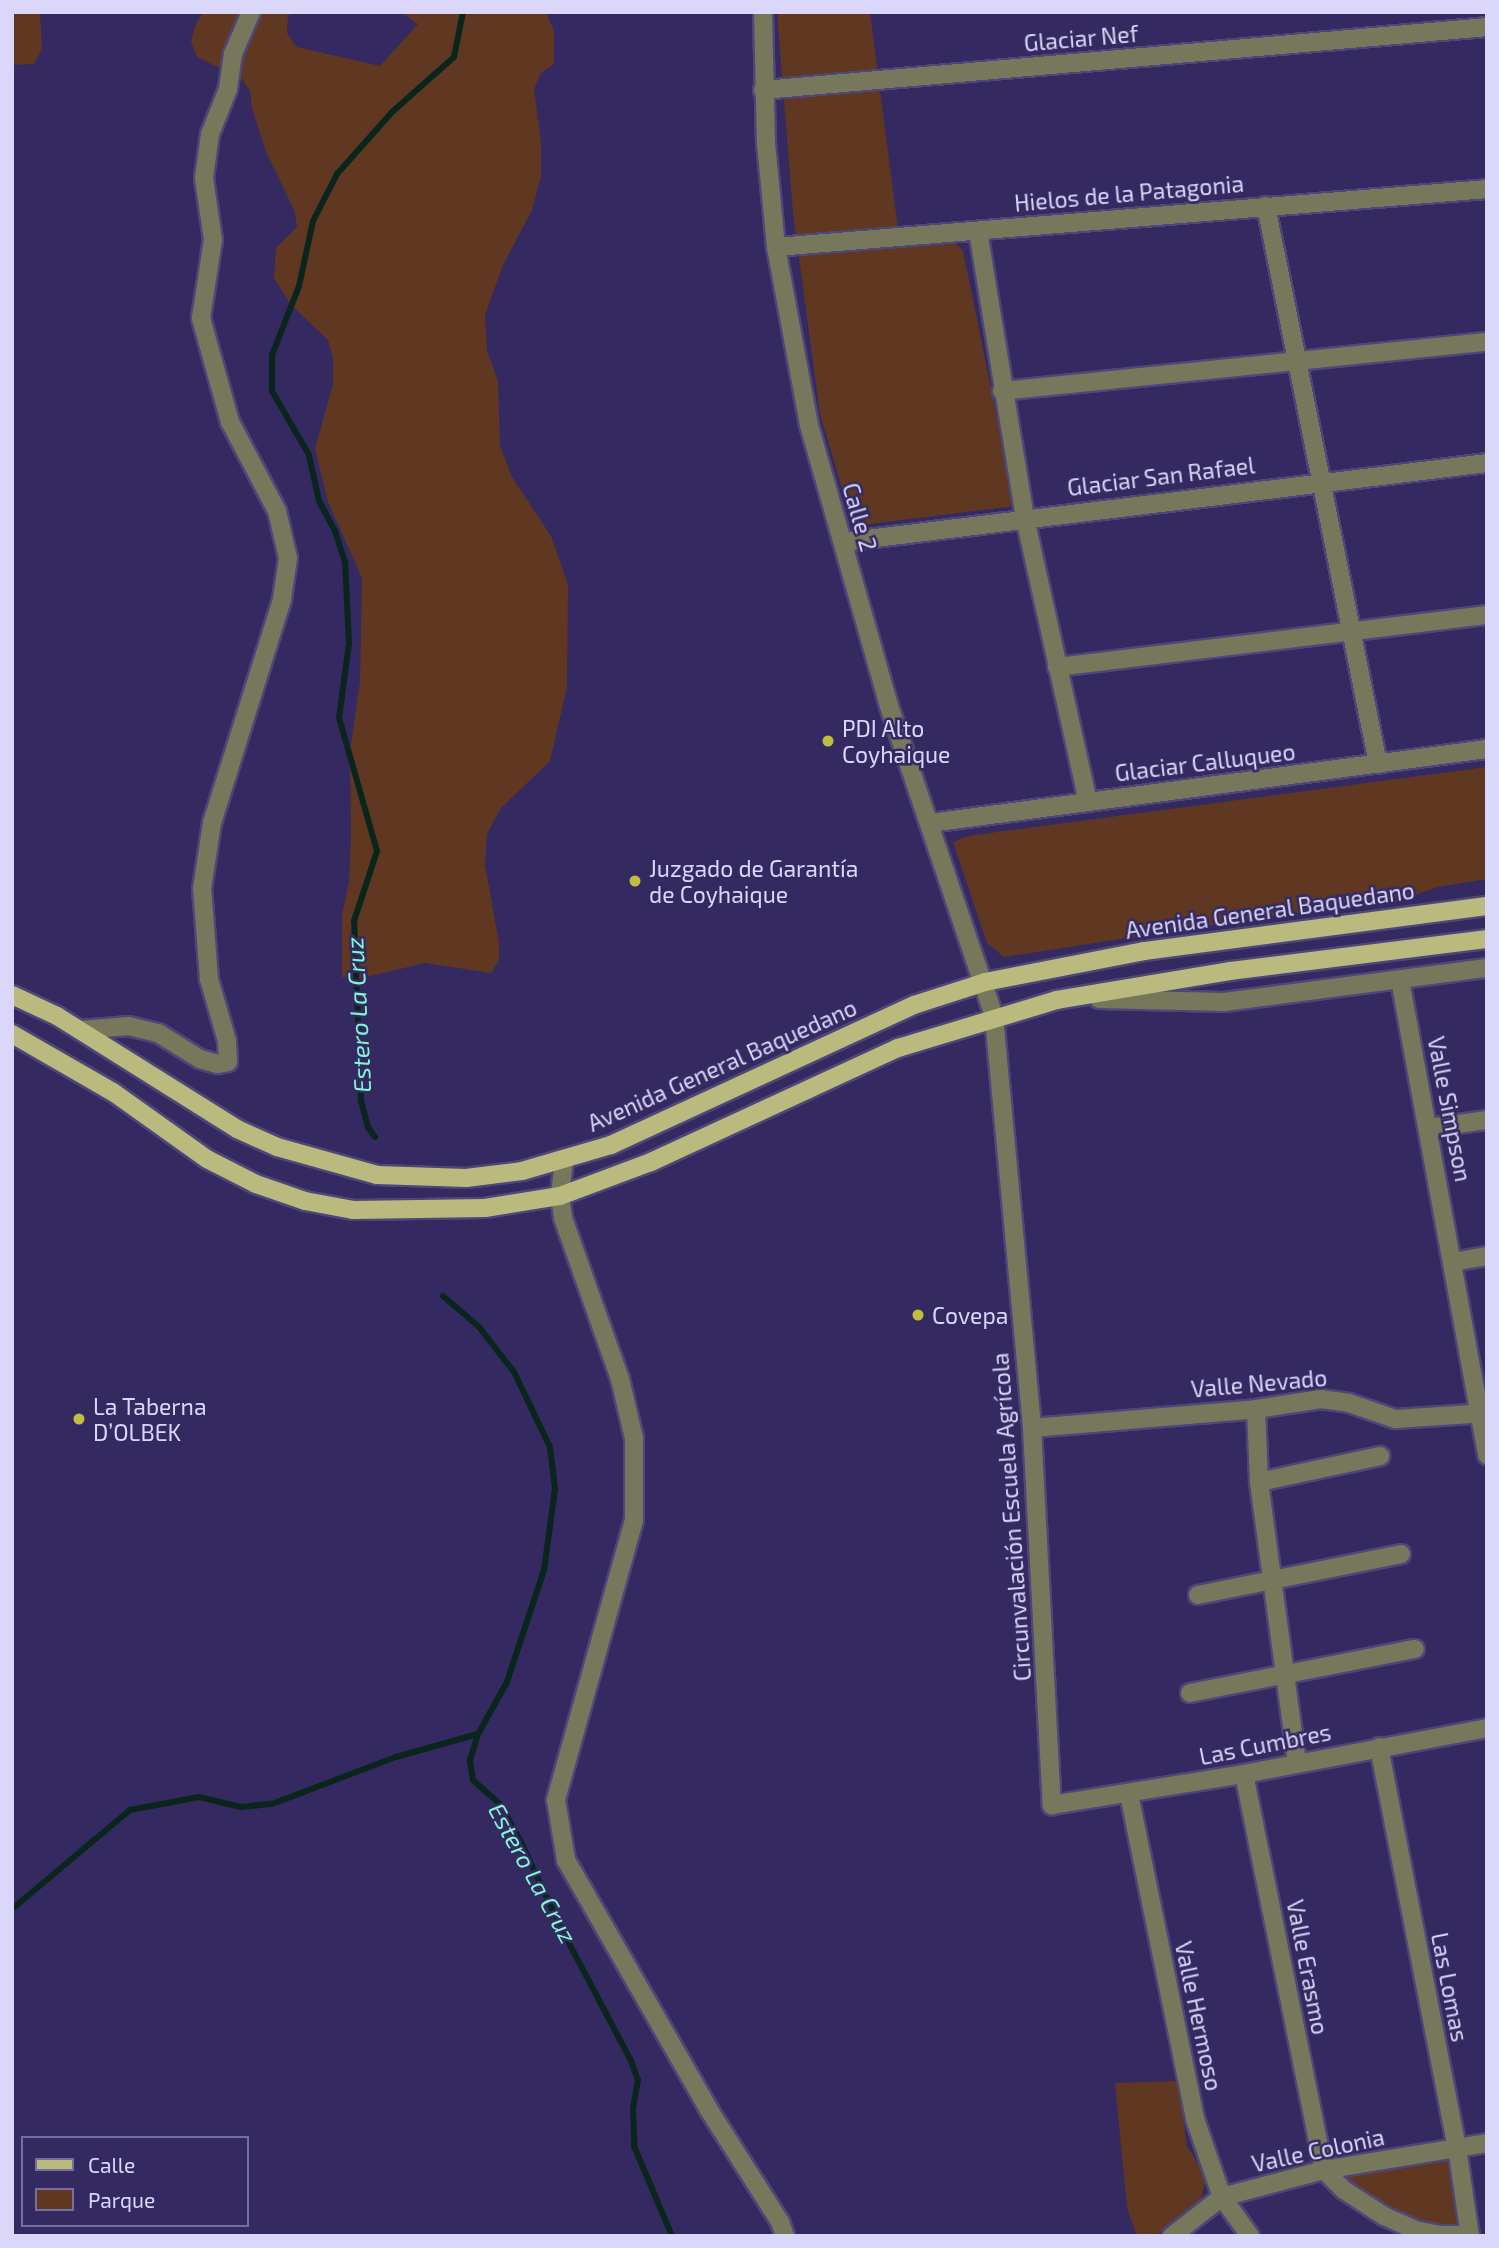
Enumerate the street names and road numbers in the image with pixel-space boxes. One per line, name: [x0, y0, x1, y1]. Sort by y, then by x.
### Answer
street label: Glaciar Nef: [1022, 19, 1140, 57]
street label: Hielos de la Patagonia: [1013, 169, 1245, 217]
street label: Glaciar San Rafael: [1065, 451, 1257, 501]
street label: Calle 2: [837, 480, 883, 554]
street label: Glaciar Calluqueo: [1113, 737, 1297, 787]
street label: Avenida General Baquedano: [1123, 876, 1417, 944]
street label: Avenida General Baquedano: [583, 993, 861, 1137]
street label: Valle Simpson: [1422, 1034, 1478, 1184]
street label: Circunvalación Escuela Agrícola: [986, 1352, 1036, 1682]
street label: Valle Nevado: [1190, 1363, 1328, 1403]
street label: Las Cumbres: [1197, 1718, 1333, 1770]
street label: Valle Erasmo: [1281, 1897, 1335, 2037]
street label: Las Lomas: [1426, 1930, 1474, 2044]
street label: Valle Hermoso: [1170, 1939, 1228, 2093]
street label: Valle Colonia: [1249, 2122, 1387, 2178]

